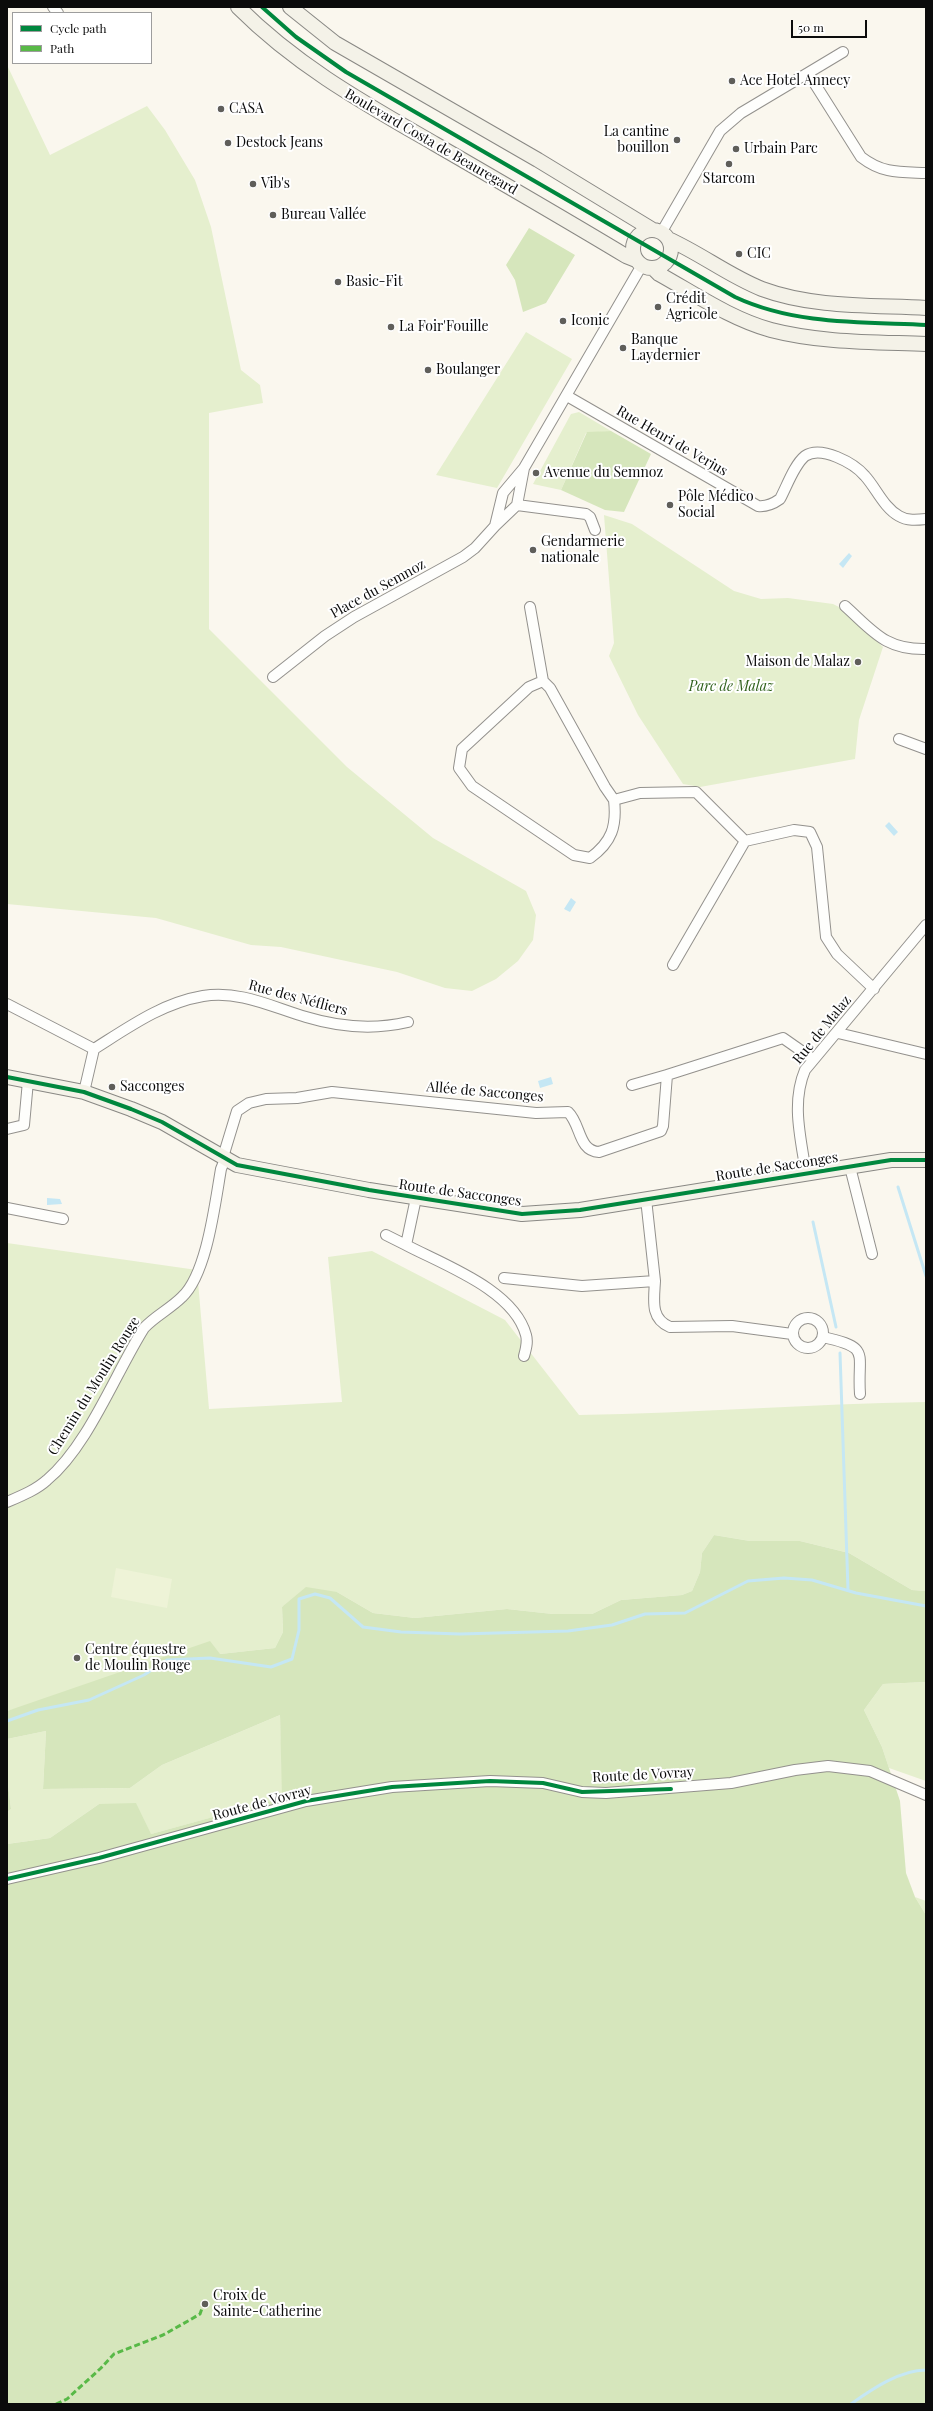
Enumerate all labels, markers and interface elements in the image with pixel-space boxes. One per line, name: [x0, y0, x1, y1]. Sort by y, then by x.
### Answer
legend: [12, 12, 152, 64]
scale bar: [793, 12, 869, 38]
text: 50 m: [798, 19, 824, 35]
text: Cycle path: [50, 20, 107, 36]
text: Path: [50, 40, 74, 56]
place label: Ace Hotel Annecy: [740, 73, 850, 89]
marker: Ace Hotel Annecy: [727, 76, 737, 86]
street label: Boulevard Costa de Beauregard: [342, 86, 520, 198]
place label: CASA: [229, 101, 264, 117]
marker: CASA: [216, 104, 226, 114]
place label: La cantine bouillon: [604, 124, 669, 156]
place label: Destock Jeans: [236, 135, 323, 151]
marker: La cantine bouillon: [672, 135, 682, 145]
marker: Destock Jeans: [223, 138, 233, 148]
place label: Urbain Parc: [744, 141, 818, 157]
marker: Urbain Parc: [731, 144, 741, 154]
marker: Starcom: [724, 159, 734, 169]
place label: Starcom: [703, 171, 755, 187]
place label: Vib's: [261, 176, 290, 192]
marker: Vib's: [248, 179, 258, 189]
place label: Bureau Vallée: [281, 207, 366, 223]
marker: Bureau Vallée: [268, 210, 278, 220]
place label: CIC: [747, 246, 771, 262]
marker: CIC: [734, 249, 744, 259]
place label: Basic-Fit: [346, 274, 403, 290]
marker: Basic-Fit: [333, 277, 343, 287]
place label: Crédit Agricole: [666, 291, 718, 324]
marker: Crédit Agricole: [653, 302, 663, 312]
place label: Iconic: [571, 313, 609, 329]
marker: Iconic: [558, 316, 568, 326]
place label: La Foir'Fouille: [399, 319, 488, 335]
marker: La Foir'Fouille: [386, 322, 396, 332]
place label: Banque Laydernier: [631, 332, 700, 364]
marker: Banque Laydernier: [618, 343, 628, 353]
place label: Boulanger: [436, 362, 500, 378]
marker: Boulanger: [423, 365, 433, 375]
street label: Rue Henri de Verjus: [613, 402, 731, 480]
place label: Avenue du Semnoz: [544, 465, 663, 481]
marker: Avenue du Semnoz: [531, 468, 541, 478]
place label: Pôle Médico Social: [678, 489, 754, 522]
marker: Pôle Médico Social: [665, 500, 675, 510]
place label: Gendarmerie nationale: [541, 534, 625, 566]
marker: Gendarmerie nationale: [528, 545, 538, 555]
street label: Place du Semnoz: [328, 556, 428, 622]
place label: Maison de Malaz: [746, 654, 850, 670]
marker: Maison de Malaz: [853, 657, 863, 667]
park label: Parc de Malaz: [689, 679, 773, 695]
street label: Rue des Néfliers: [247, 977, 349, 1019]
street label: Rue de Malaz: [789, 992, 855, 1068]
place label: Sacconges: [120, 1079, 185, 1095]
street label: Allée de Sacconges: [426, 1079, 544, 1105]
marker: Sacconges: [107, 1082, 117, 1092]
street label: Route de Sacconges: [715, 1149, 839, 1185]
street label: Route de Sacconges: [398, 1176, 522, 1210]
street label: Chemin du Moulin Rouge: [44, 1314, 144, 1458]
place label: Centre équestre de Moulin Rouge: [85, 1642, 191, 1674]
marker: Centre équestre de Moulin Rouge: [72, 1653, 82, 1663]
street label: Route de Vovray: [592, 1764, 694, 1786]
street label: Route de Vovray: [211, 1782, 313, 1824]
place label: Croix de Sainte-Catherine: [213, 2288, 322, 2320]
marker: Croix de Sainte-Catherine: [200, 2299, 210, 2309]

